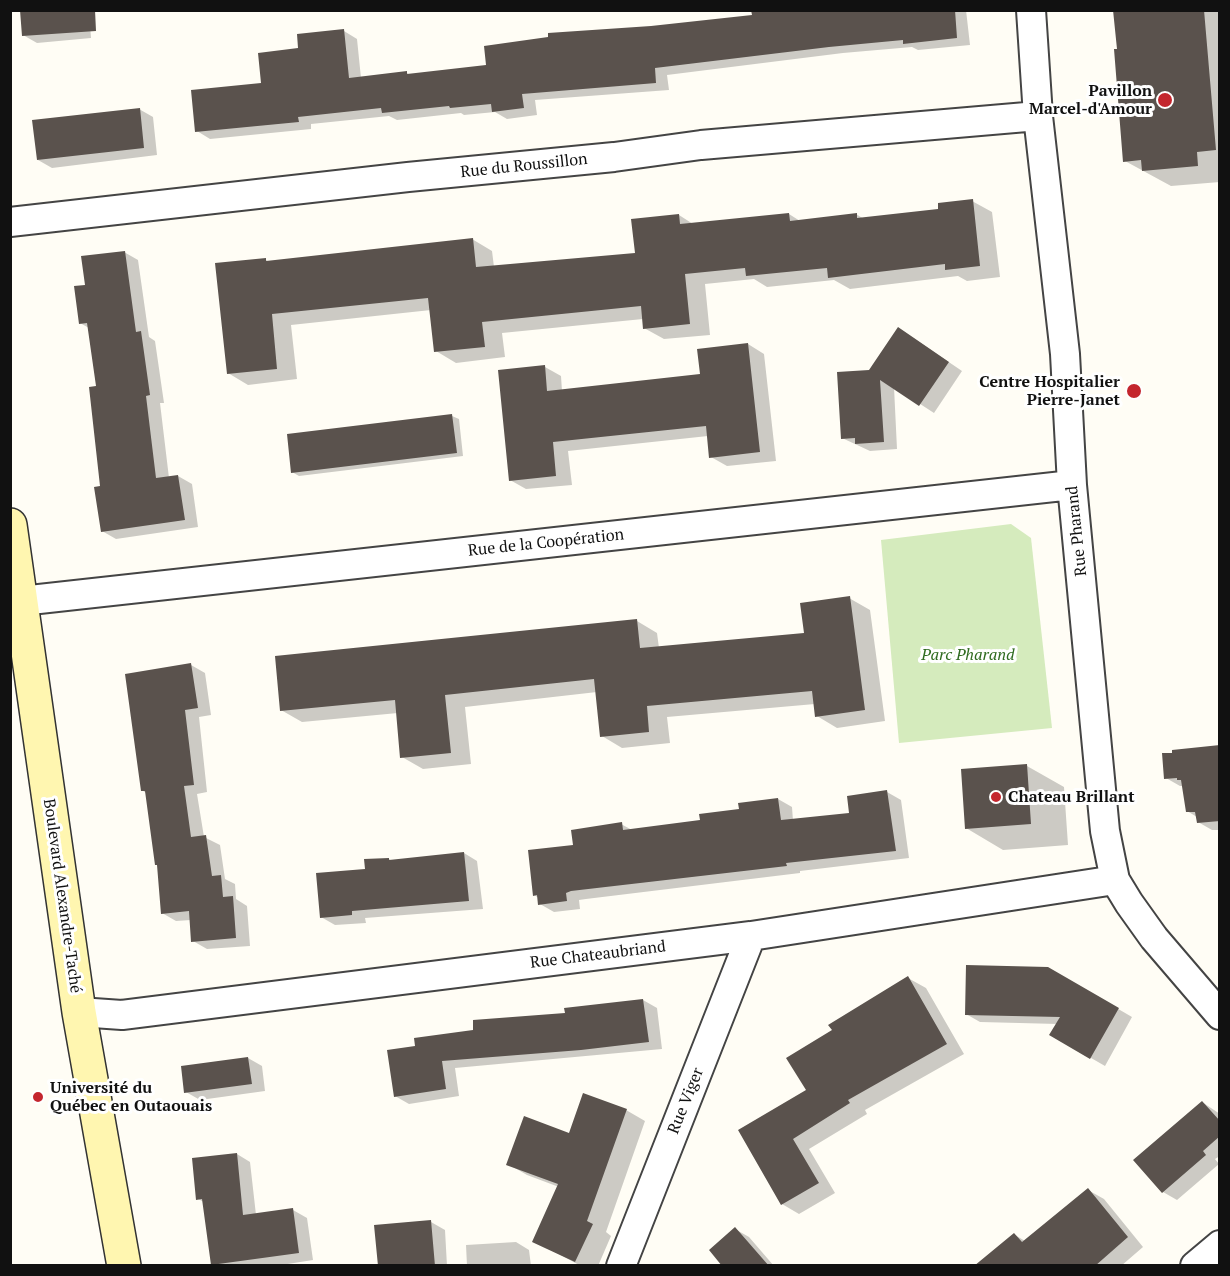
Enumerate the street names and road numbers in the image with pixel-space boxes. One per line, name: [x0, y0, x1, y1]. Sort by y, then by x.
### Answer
street label: Rue du Roussillon: [459, 150, 589, 182]
street label: Rue Pharand: [1063, 485, 1091, 577]
street label: Rue de la Coopération: [467, 525, 625, 561]
street label: Boulevard Alexandre-Taché: [39, 798, 85, 994]
street label: Rue Chateaubriand: [529, 937, 667, 973]
street label: Rue Viger: [664, 1065, 708, 1137]

